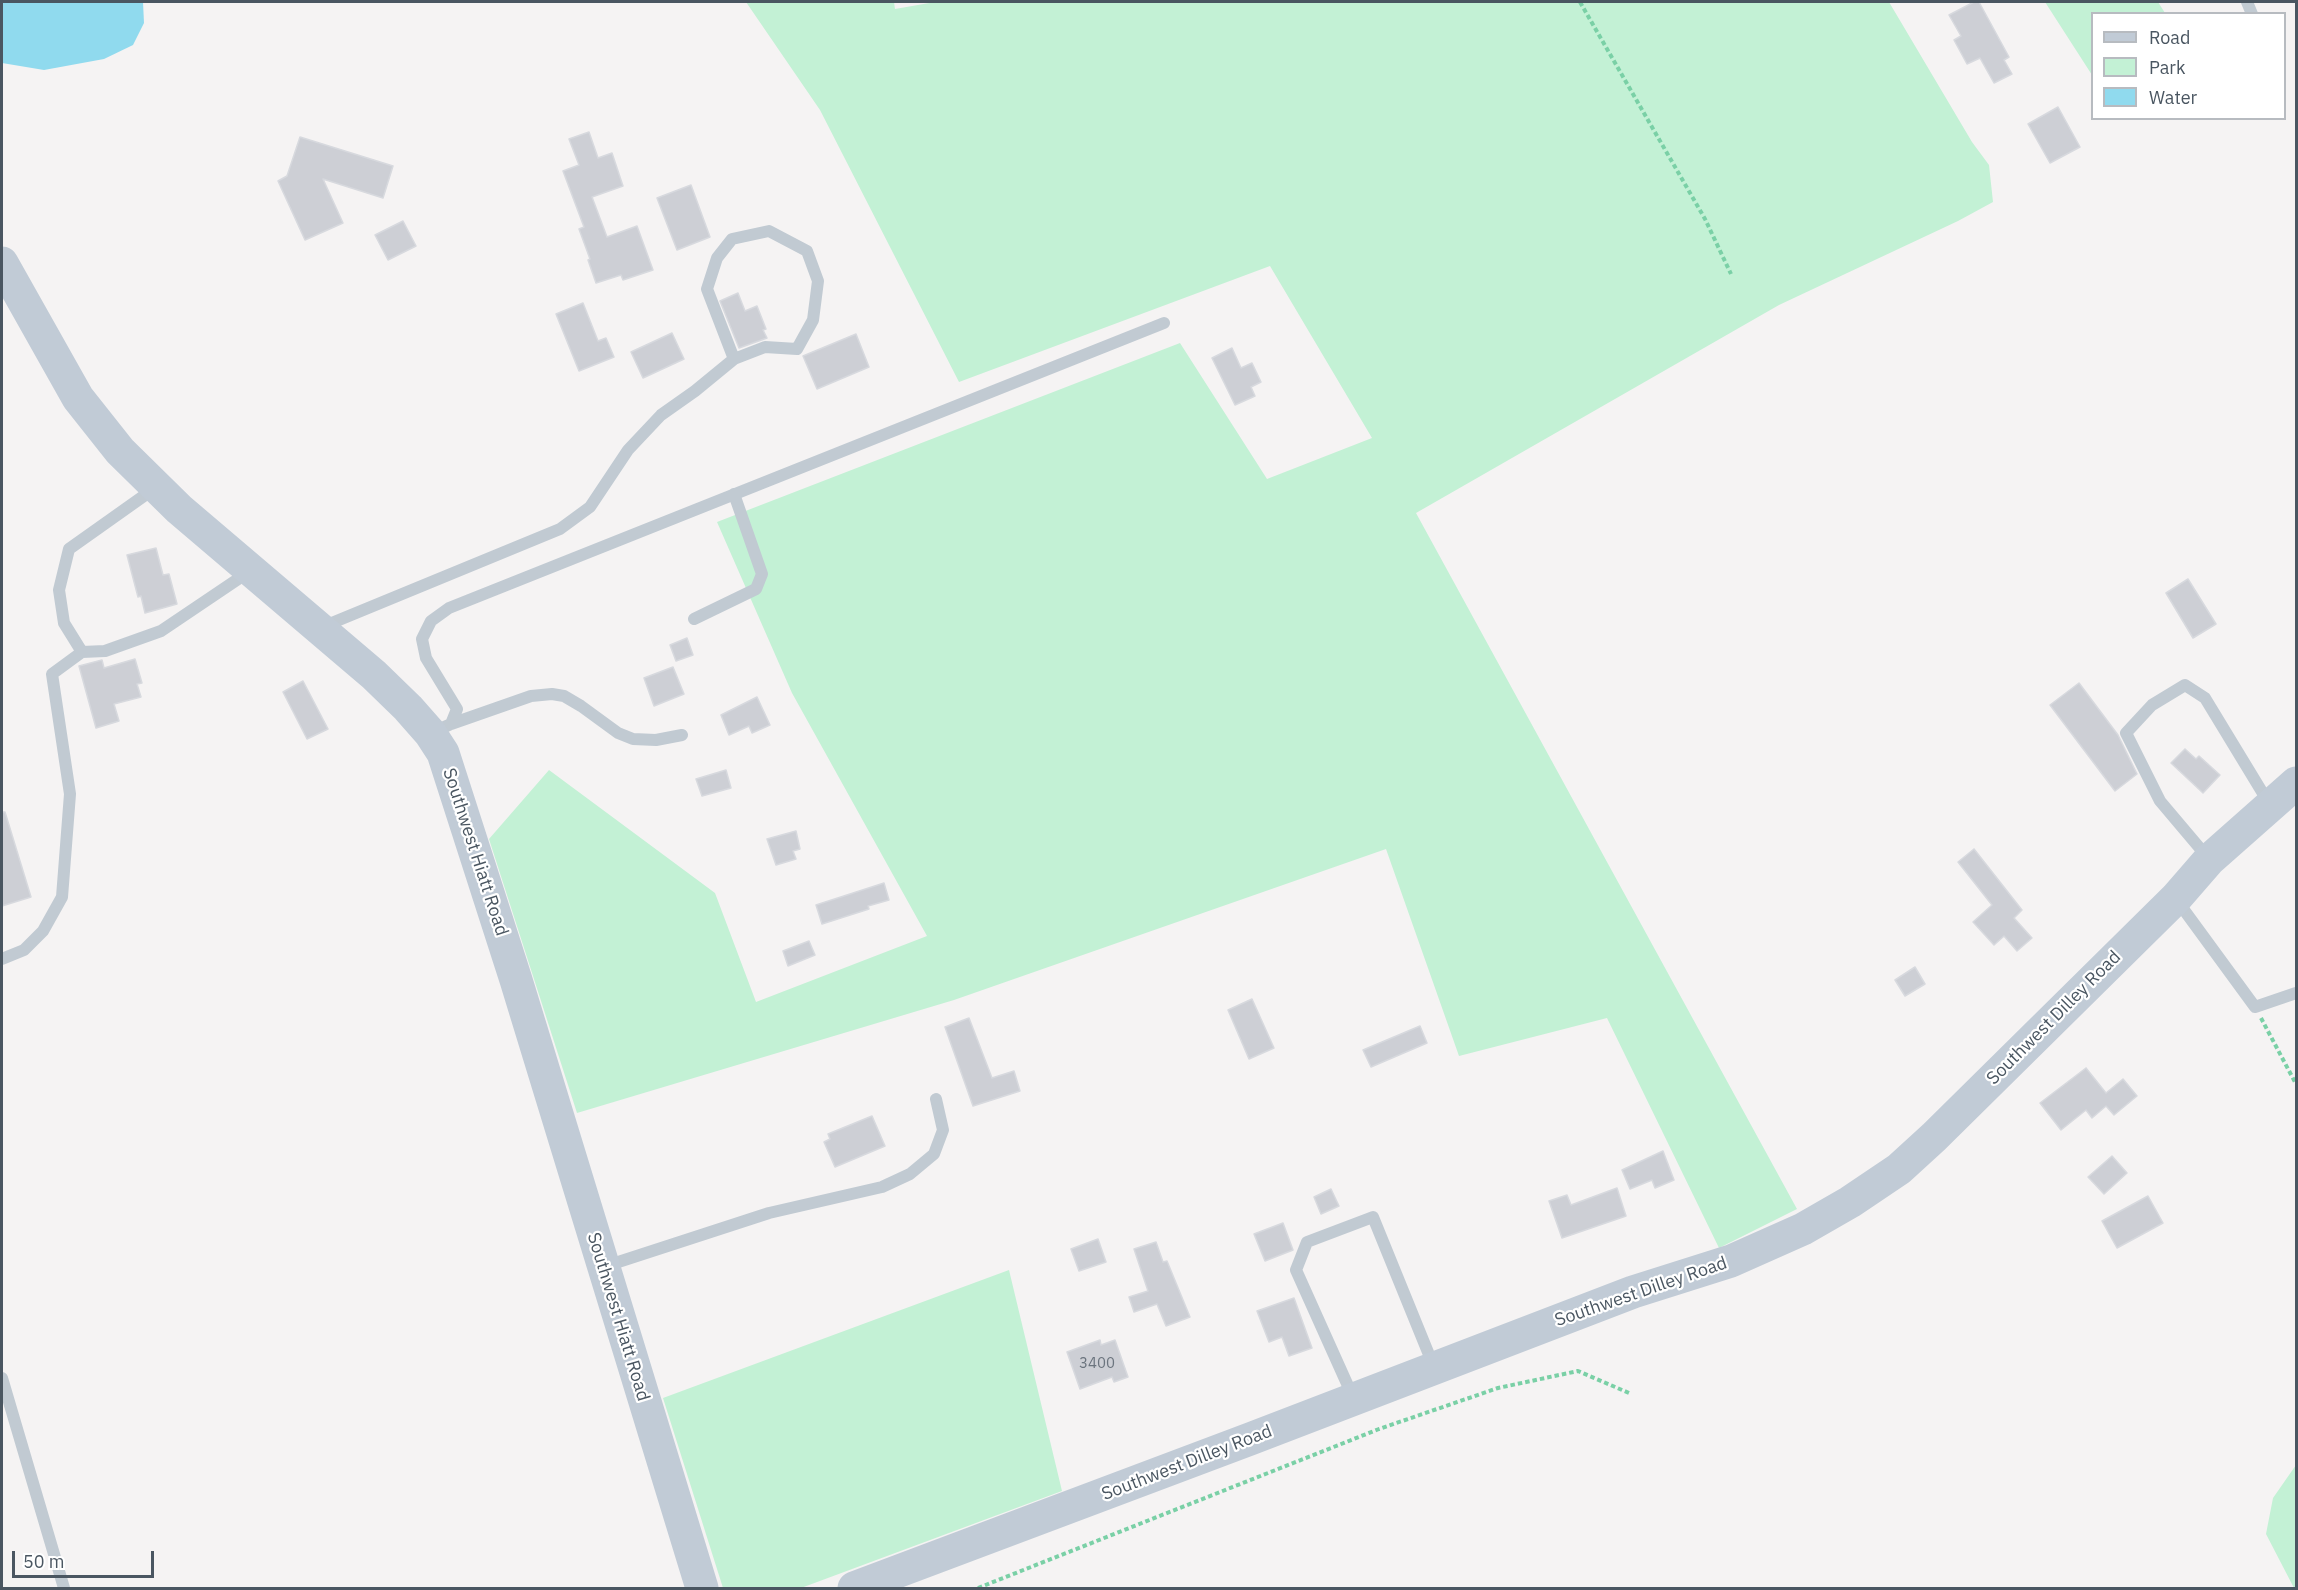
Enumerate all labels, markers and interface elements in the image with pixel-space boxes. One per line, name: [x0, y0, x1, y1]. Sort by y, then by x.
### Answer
legend: [2091, 12, 2286, 120]
text: Road: [2149, 26, 2190, 49]
text: Park: [2149, 56, 2185, 79]
text: Water: [2149, 86, 2197, 109]
street label: Southwest Hiatt Road: [438, 765, 512, 939]
street label: Southwest Dilley Road: [1982, 946, 2126, 1090]
street label: Southwest Hiatt Road: [582, 1230, 654, 1404]
street label: Southwest Dilley Road: [1552, 1252, 1730, 1332]
house number: 3400: [1079, 1355, 1115, 1373]
street label: Southwest Dilley Road: [1099, 1421, 1275, 1505]
scale bar: [15, 1539, 158, 1577]
text: 50 m: [23, 1550, 65, 1573]

